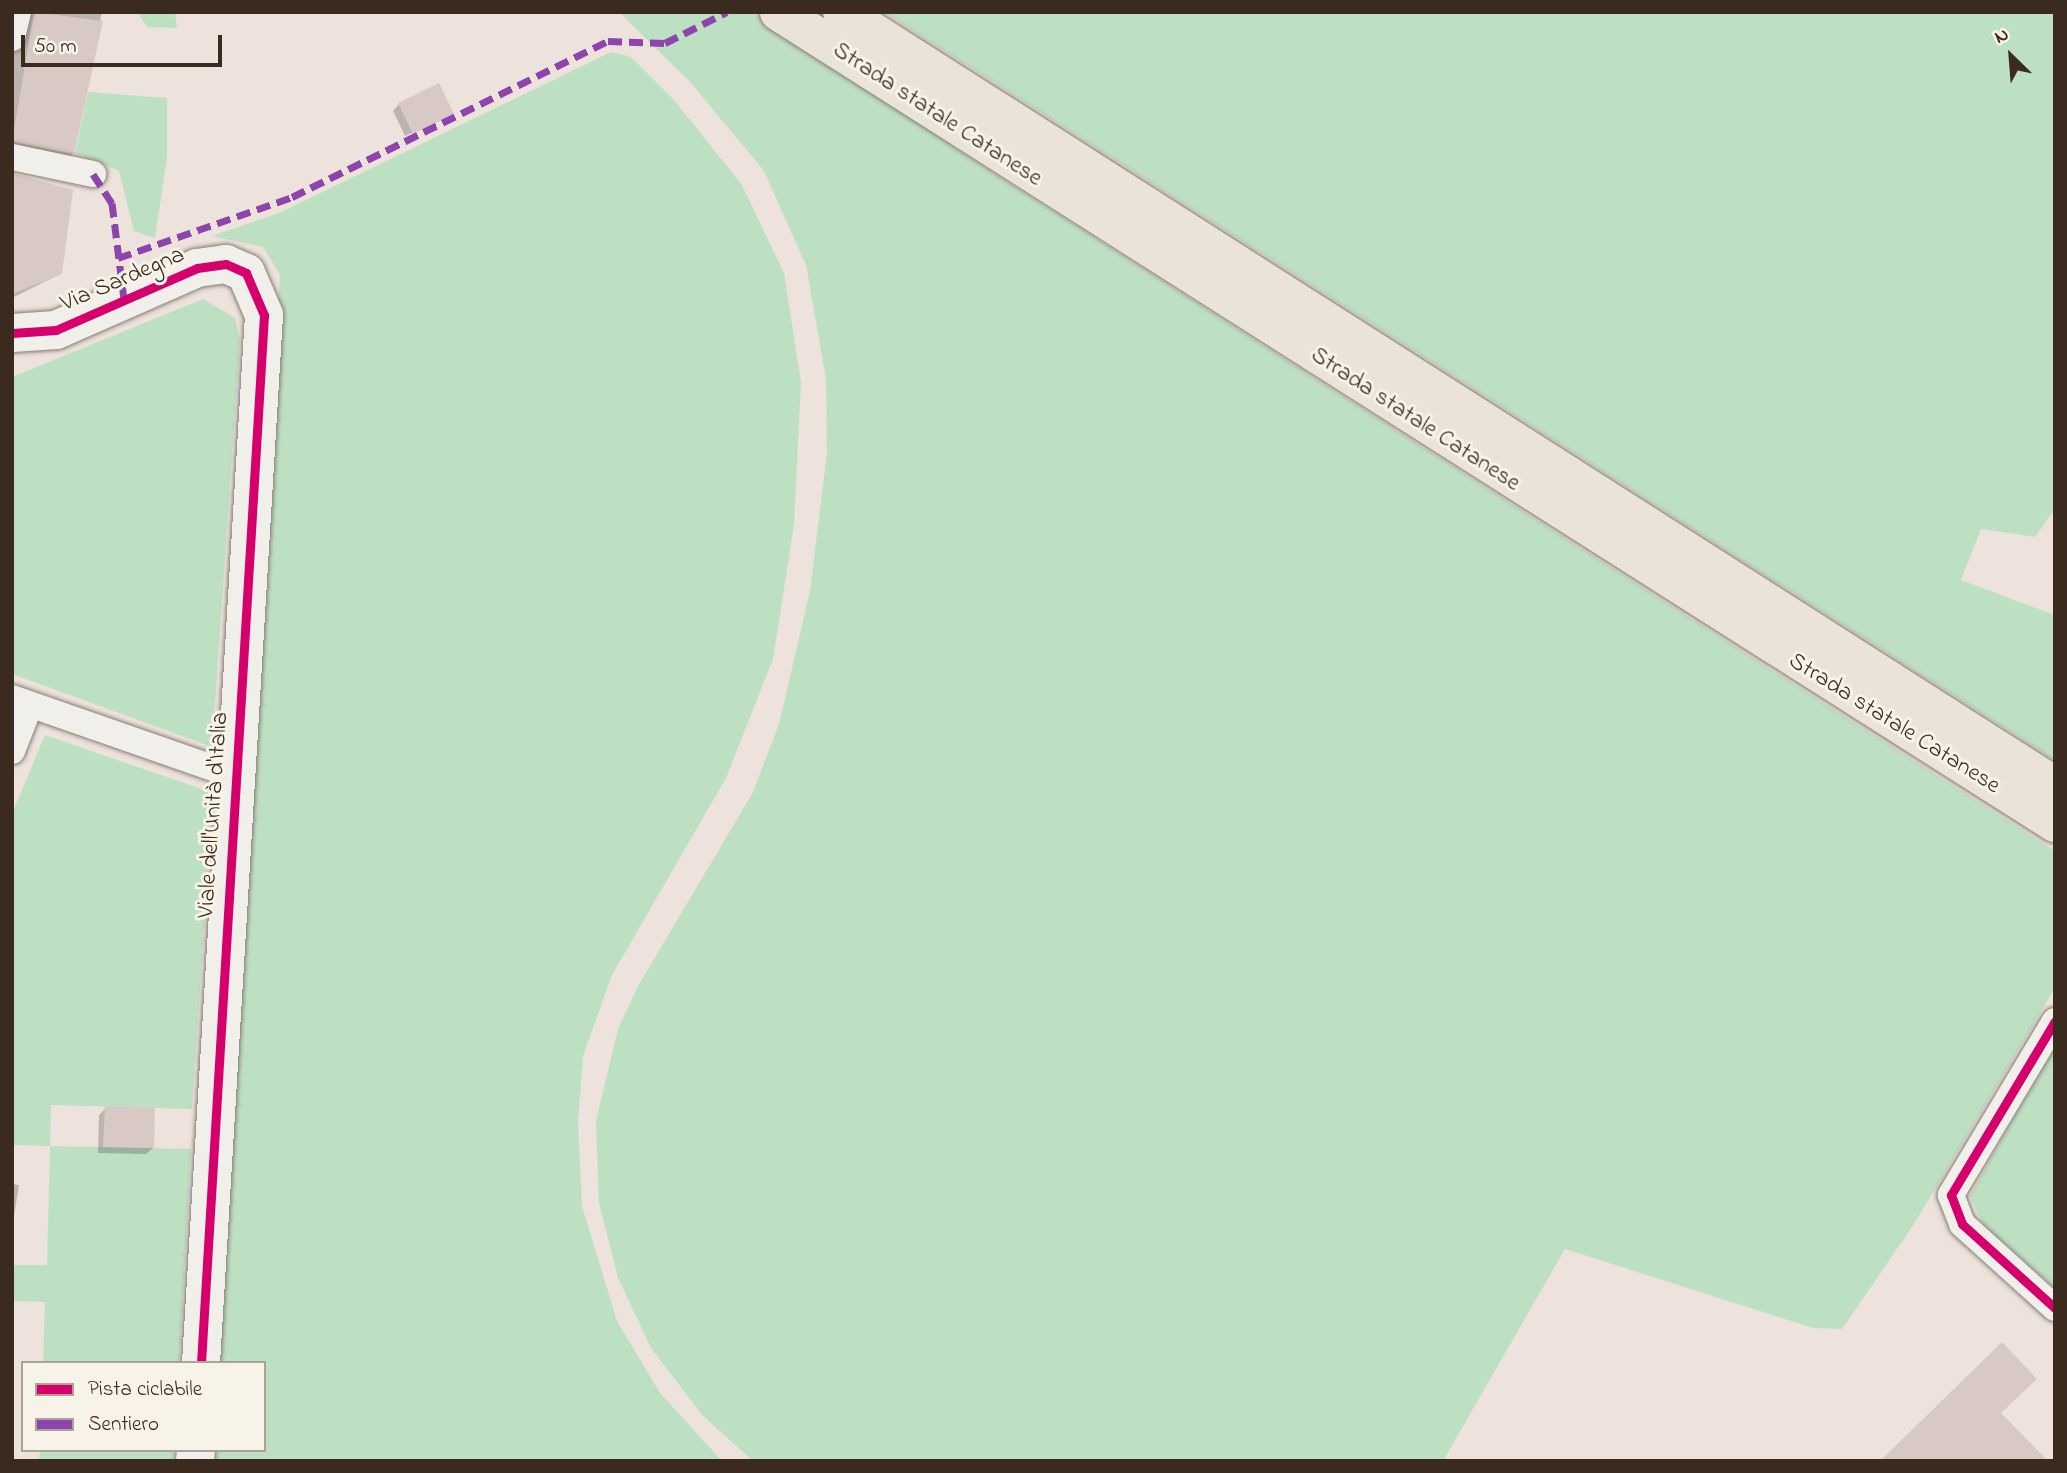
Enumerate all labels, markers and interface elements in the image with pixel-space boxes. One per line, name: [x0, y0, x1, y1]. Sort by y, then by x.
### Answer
scale bar: [24, 21, 226, 65]
north arrow: [1976, 21, 2046, 91]
text: N: [1990, 22, 2013, 51]
text: 50 m: [34, 32, 77, 62]
street label: Strada statale Catanese: [827, 36, 1047, 194]
street label: Via Sardegna: [57, 241, 189, 319]
street label: Strada statale Catanese: [1305, 341, 1525, 499]
street label: Strada statale Catanese: [1783, 647, 2005, 801]
street label: Viale dell'Unità d'Italia: [192, 711, 236, 919]
legend: [21, 1361, 266, 1452]
text: Pista ciclabile: [88, 1375, 202, 1405]
text: Sentiero: [88, 1410, 159, 1440]

